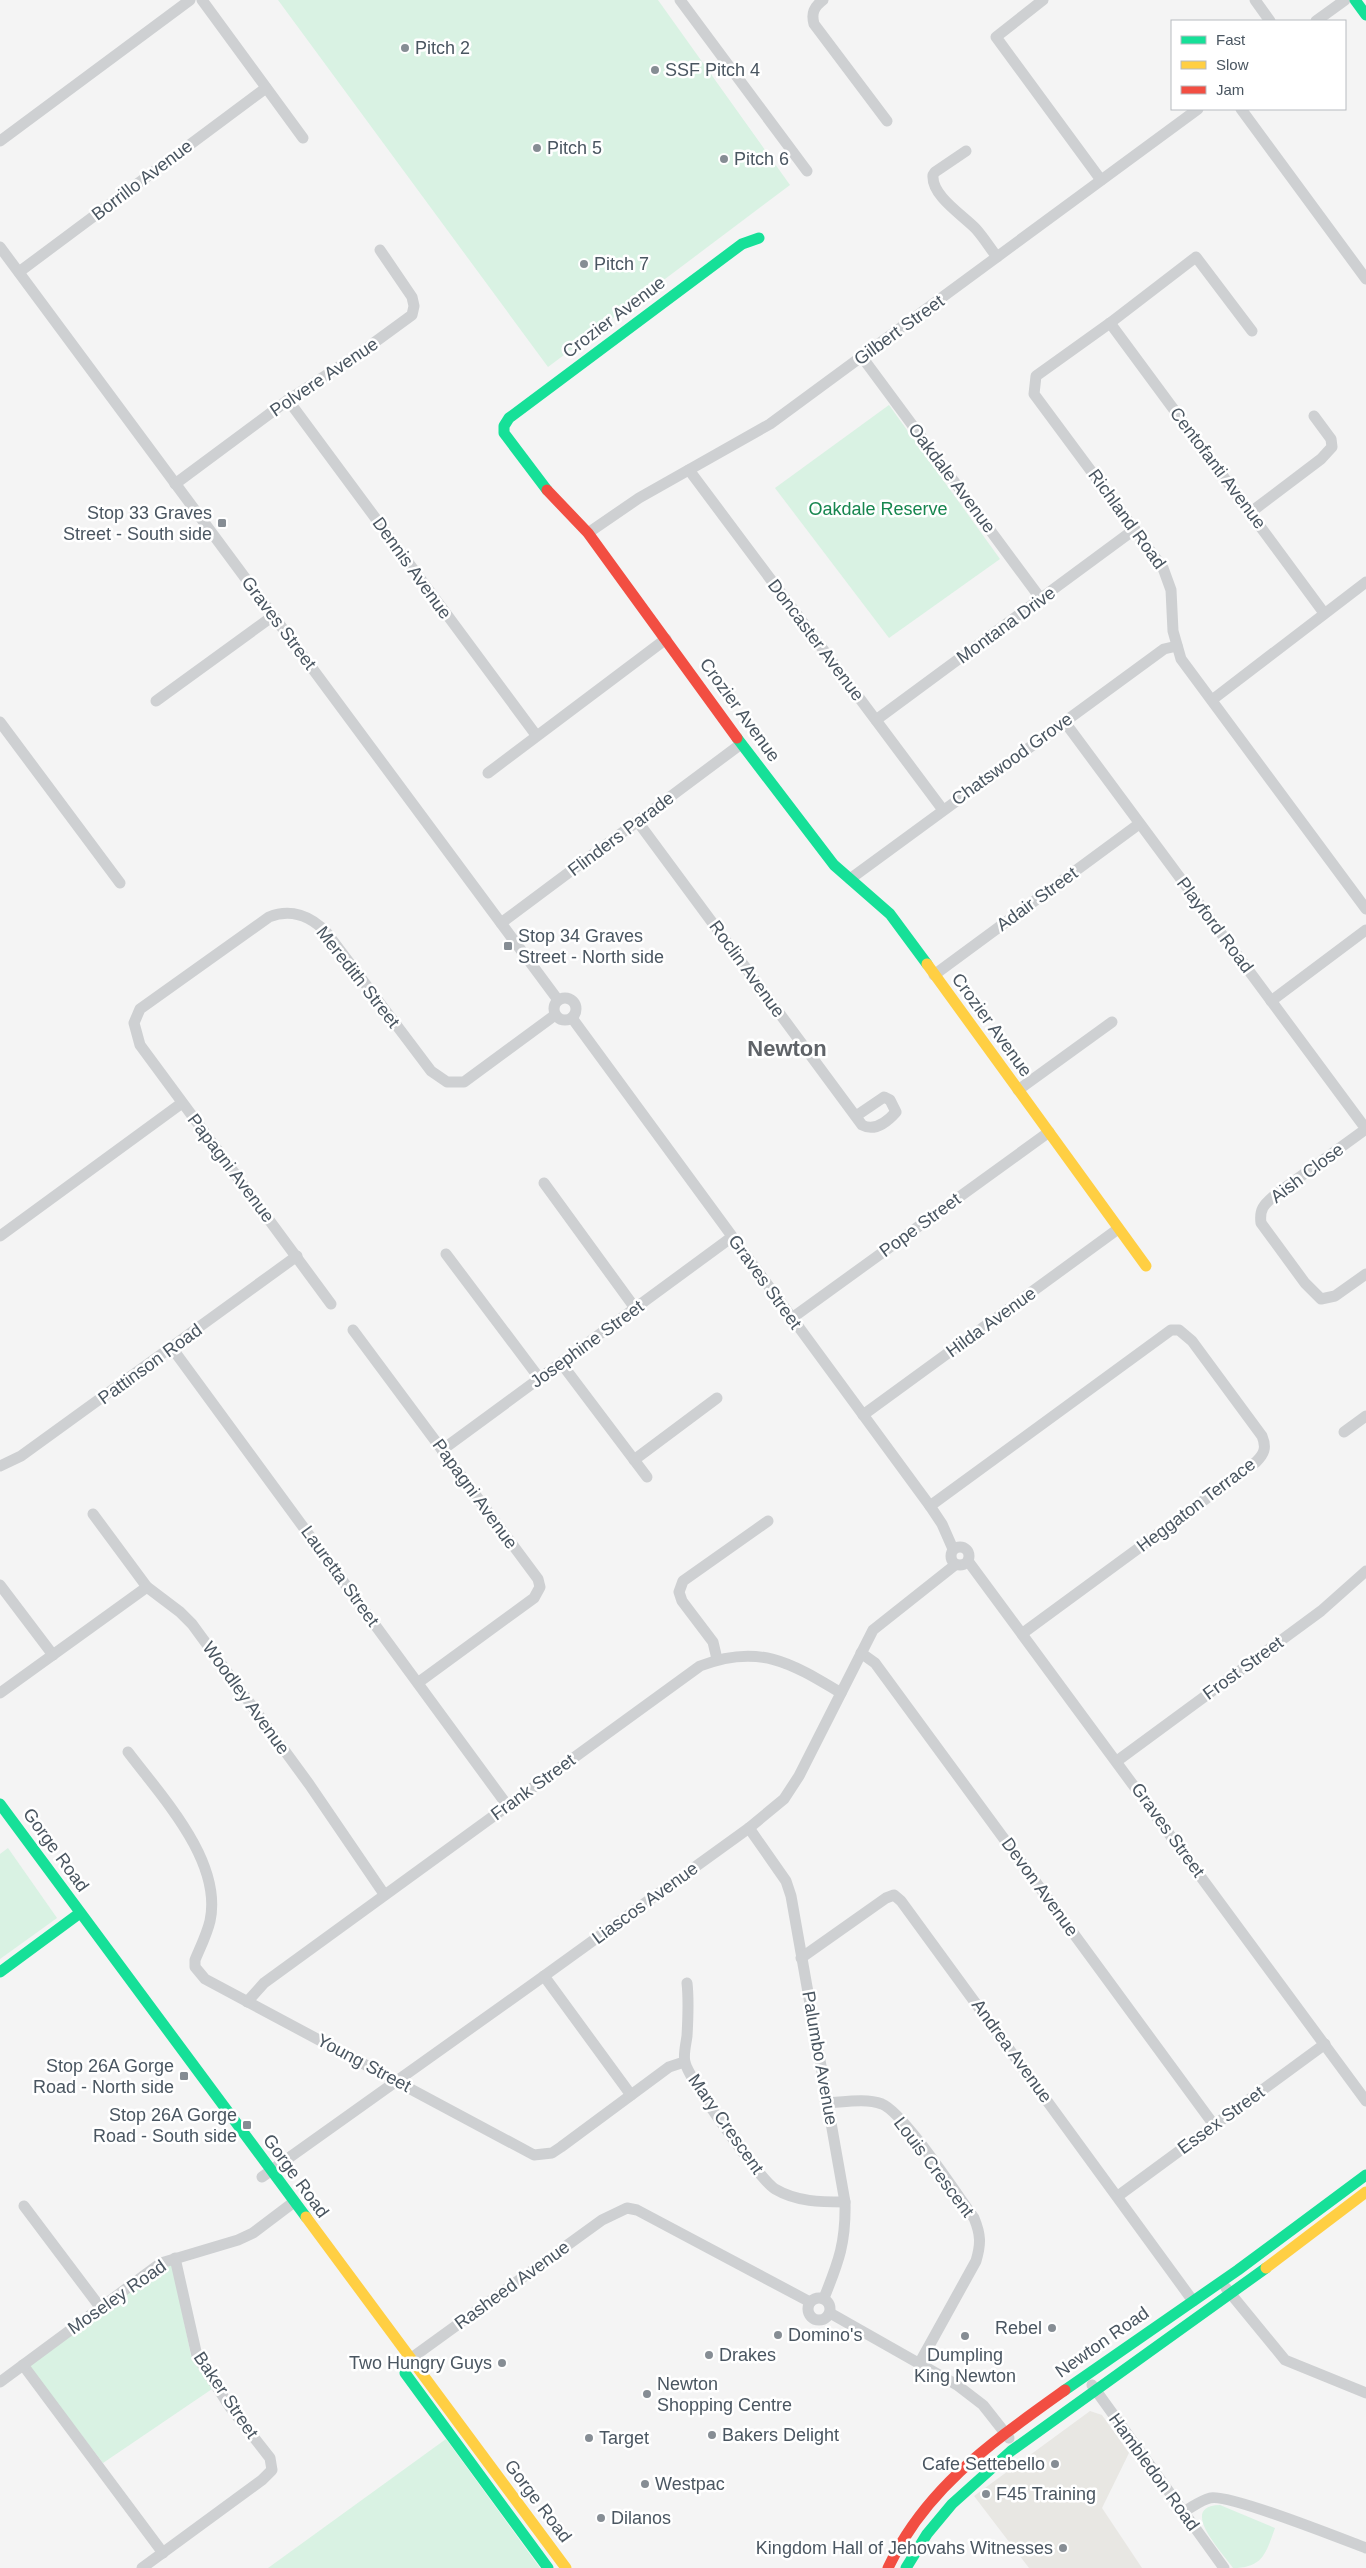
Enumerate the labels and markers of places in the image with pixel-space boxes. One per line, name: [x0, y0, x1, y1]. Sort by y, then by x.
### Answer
place label: Pitch 2: [415, 38, 470, 58]
marker: Pitch 2: [399, 42, 411, 54]
place label: SSF Pitch 4: [665, 60, 760, 80]
marker: SSF Pitch 4: [649, 64, 661, 76]
place label: Pitch 5: [547, 138, 602, 158]
marker: Pitch 5: [531, 142, 543, 154]
place label: Pitch 6: [734, 149, 789, 169]
marker: Pitch 6: [718, 153, 730, 165]
place label: Pitch 7: [594, 254, 649, 274]
marker: Pitch 7: [578, 258, 590, 270]
place label: Stop 33 Graves Street - South side: [63, 503, 212, 544]
marker: Stop 33 Graves Street - South side: [216, 517, 228, 529]
place label: Stop 34 Graves Street - North side: [518, 926, 664, 967]
marker: Stop 34 Graves Street - North side: [502, 940, 514, 952]
place label: Stop 26A Gorge Road - North side: [33, 2056, 174, 2097]
marker: Stop 26A Gorge Road - North side: [178, 2070, 190, 2082]
place label: Stop 26A Gorge Road - South side: [93, 2105, 237, 2146]
marker: Stop 26A Gorge Road - South side: [241, 2119, 253, 2131]
place label: Rebel: [995, 2318, 1042, 2338]
marker: Rebel: [1046, 2322, 1058, 2334]
place label: Domino's: [788, 2325, 862, 2345]
marker: Domino's: [772, 2329, 784, 2341]
marker: Dumpling King Newton: [959, 2330, 971, 2342]
place label: Drakes: [719, 2345, 776, 2365]
place label: Dumpling King Newton: [914, 2345, 1016, 2386]
marker: Drakes: [703, 2349, 715, 2361]
place label: Two Hungry Guys: [349, 2353, 492, 2373]
marker: Two Hungry Guys: [496, 2357, 508, 2369]
place label: Newton Shopping Centre: [657, 2374, 792, 2415]
marker: Newton Shopping Centre: [641, 2388, 653, 2400]
place label: Bakers Delight: [722, 2425, 839, 2445]
place label: Target: [599, 2428, 649, 2448]
marker: Bakers Delight: [706, 2429, 718, 2441]
marker: Target: [583, 2432, 595, 2444]
place label: Cafe Settebello: [922, 2454, 1045, 2474]
marker: Cafe Settebello: [1049, 2458, 1061, 2470]
place label: Westpac: [655, 2474, 725, 2494]
marker: Westpac: [639, 2478, 651, 2490]
place label: F45 Training: [996, 2484, 1096, 2504]
marker: F45 Training: [980, 2488, 992, 2500]
place label: Dilanos: [611, 2508, 671, 2528]
marker: Dilanos: [595, 2512, 607, 2524]
place label: Kingdom Hall of Jehovahs Witnesses: [756, 2538, 1053, 2558]
marker: Kingdom Hall of Jehovahs Witnesses: [1057, 2542, 1069, 2554]

